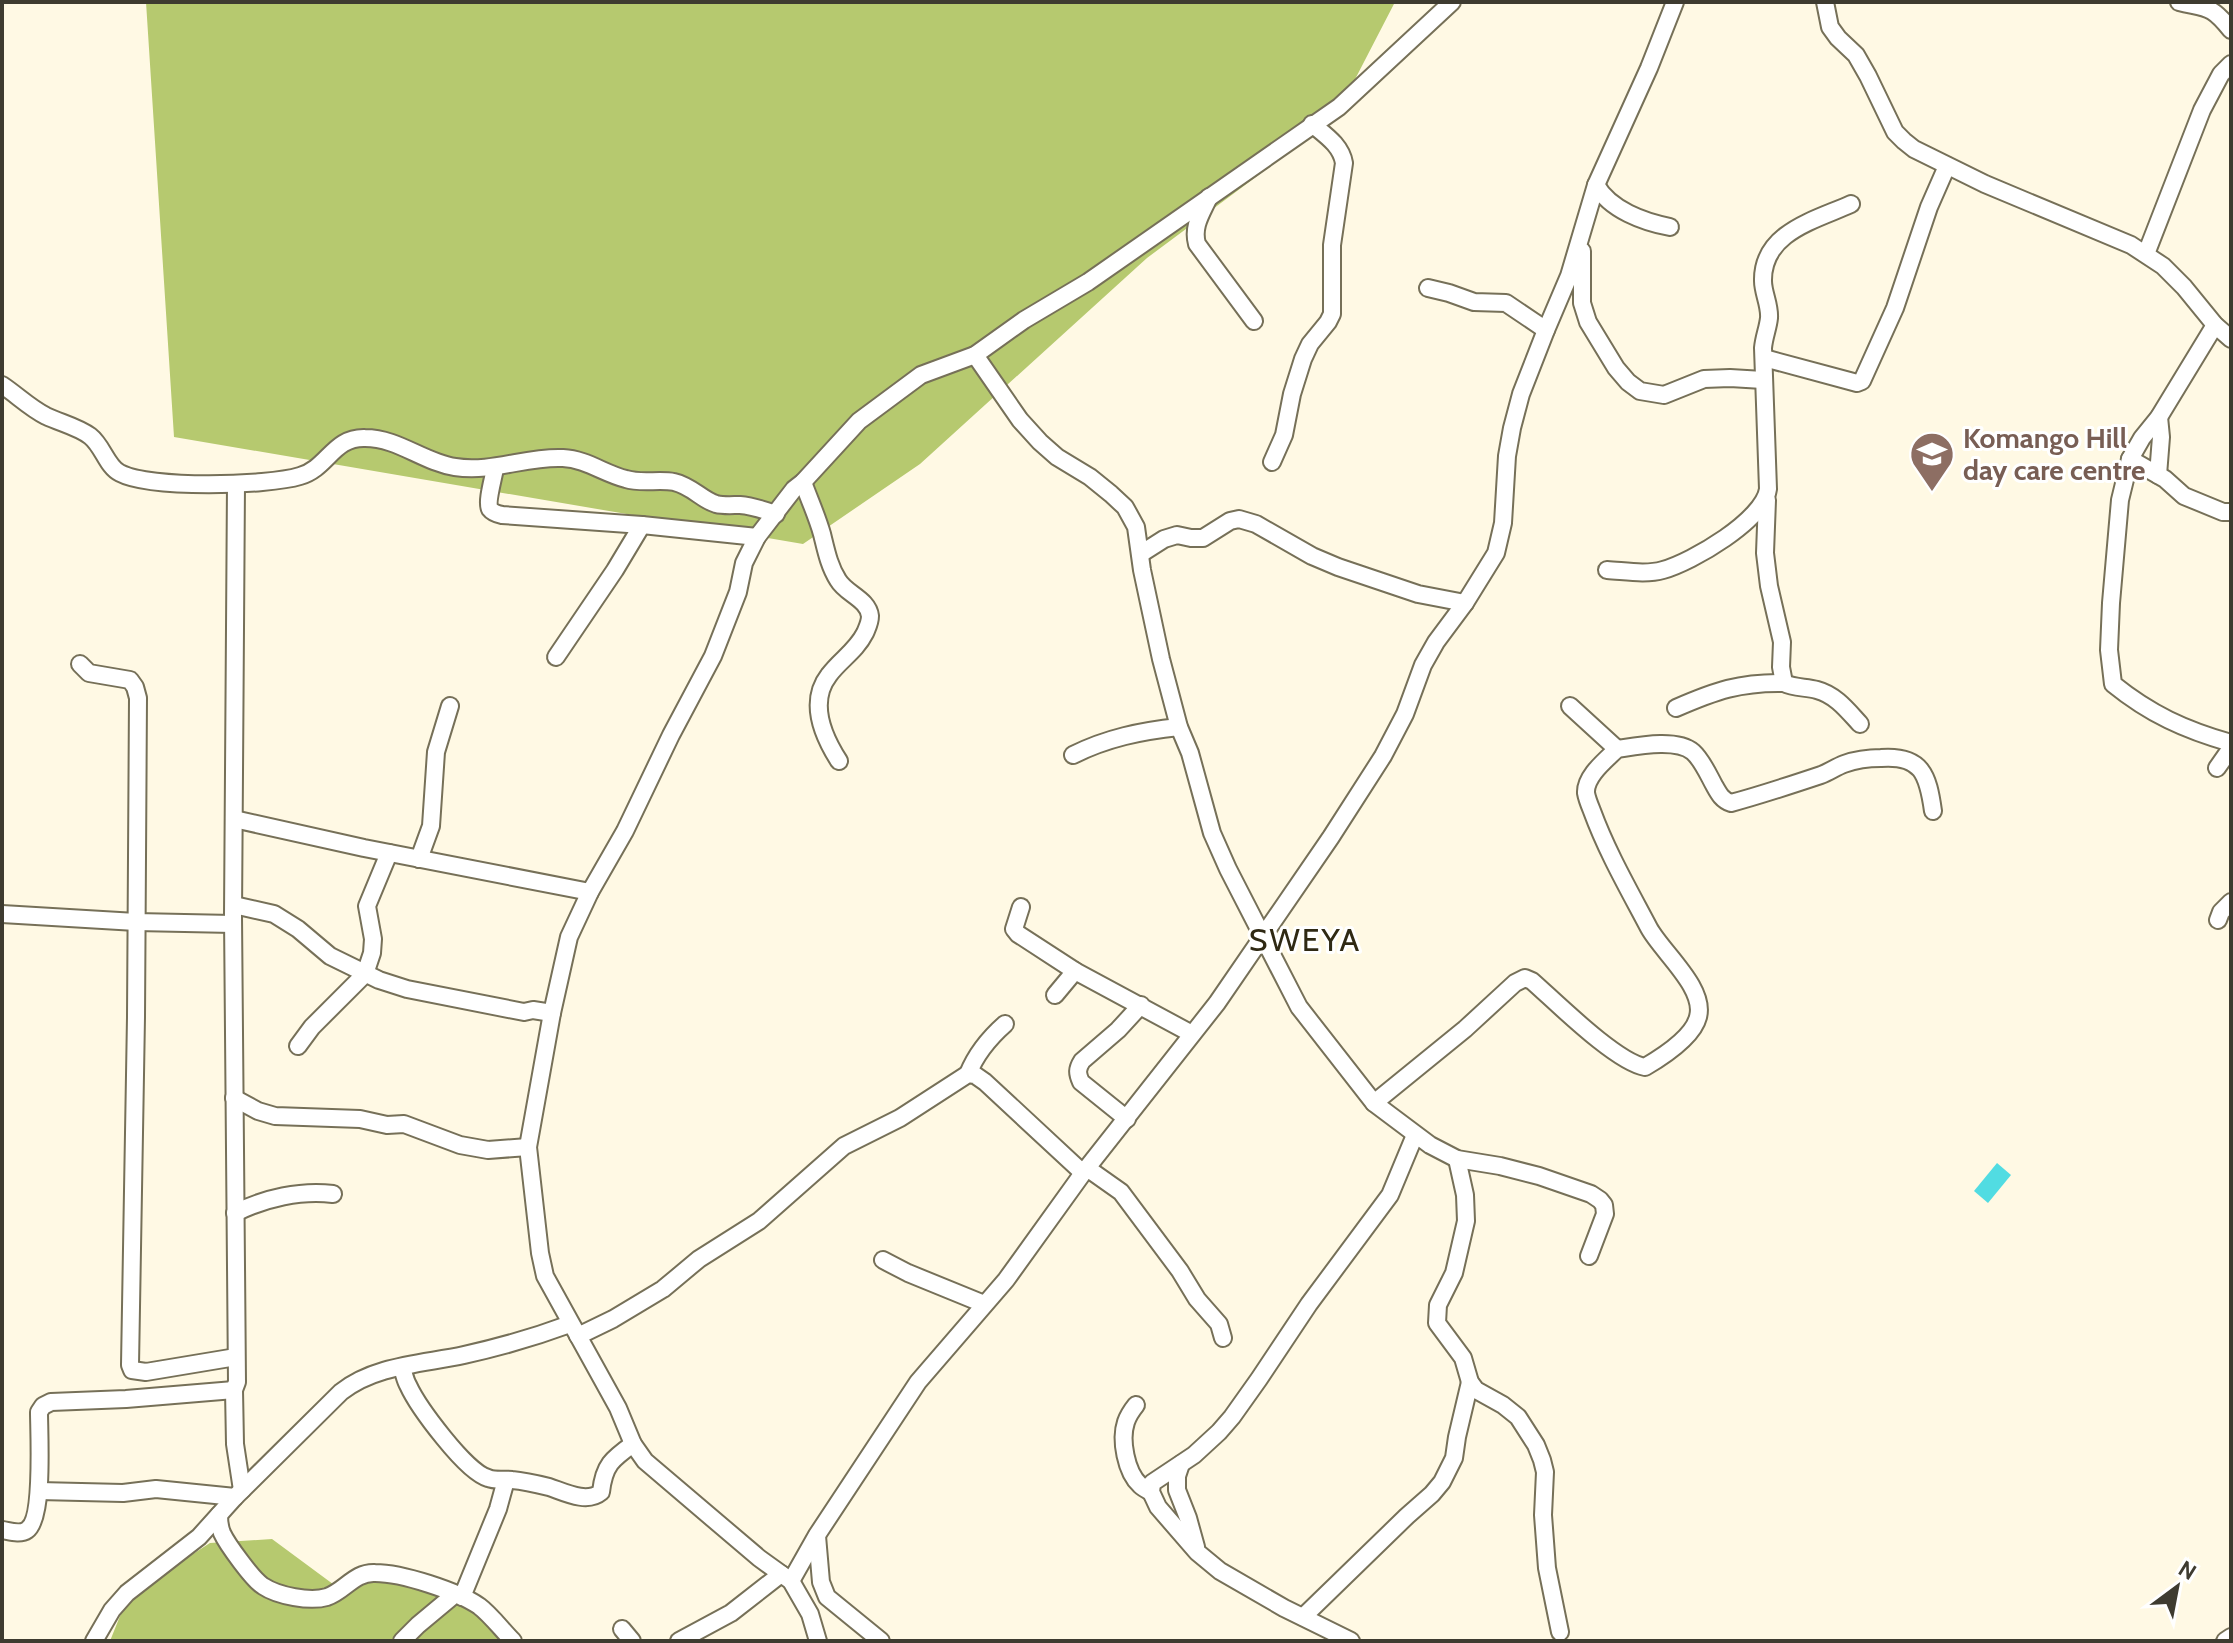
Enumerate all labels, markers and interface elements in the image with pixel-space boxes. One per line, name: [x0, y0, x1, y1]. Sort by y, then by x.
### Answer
place label: Komango Hill day care centre: [1963, 421, 2145, 487]
school or university icon: Komango Hill day care centre: [1908, 430, 1956, 493]
district label: SWEYA: [1249, 920, 1361, 959]
north arrow: [2137, 1547, 2217, 1627]
text: N: [2174, 1555, 2201, 1586]

